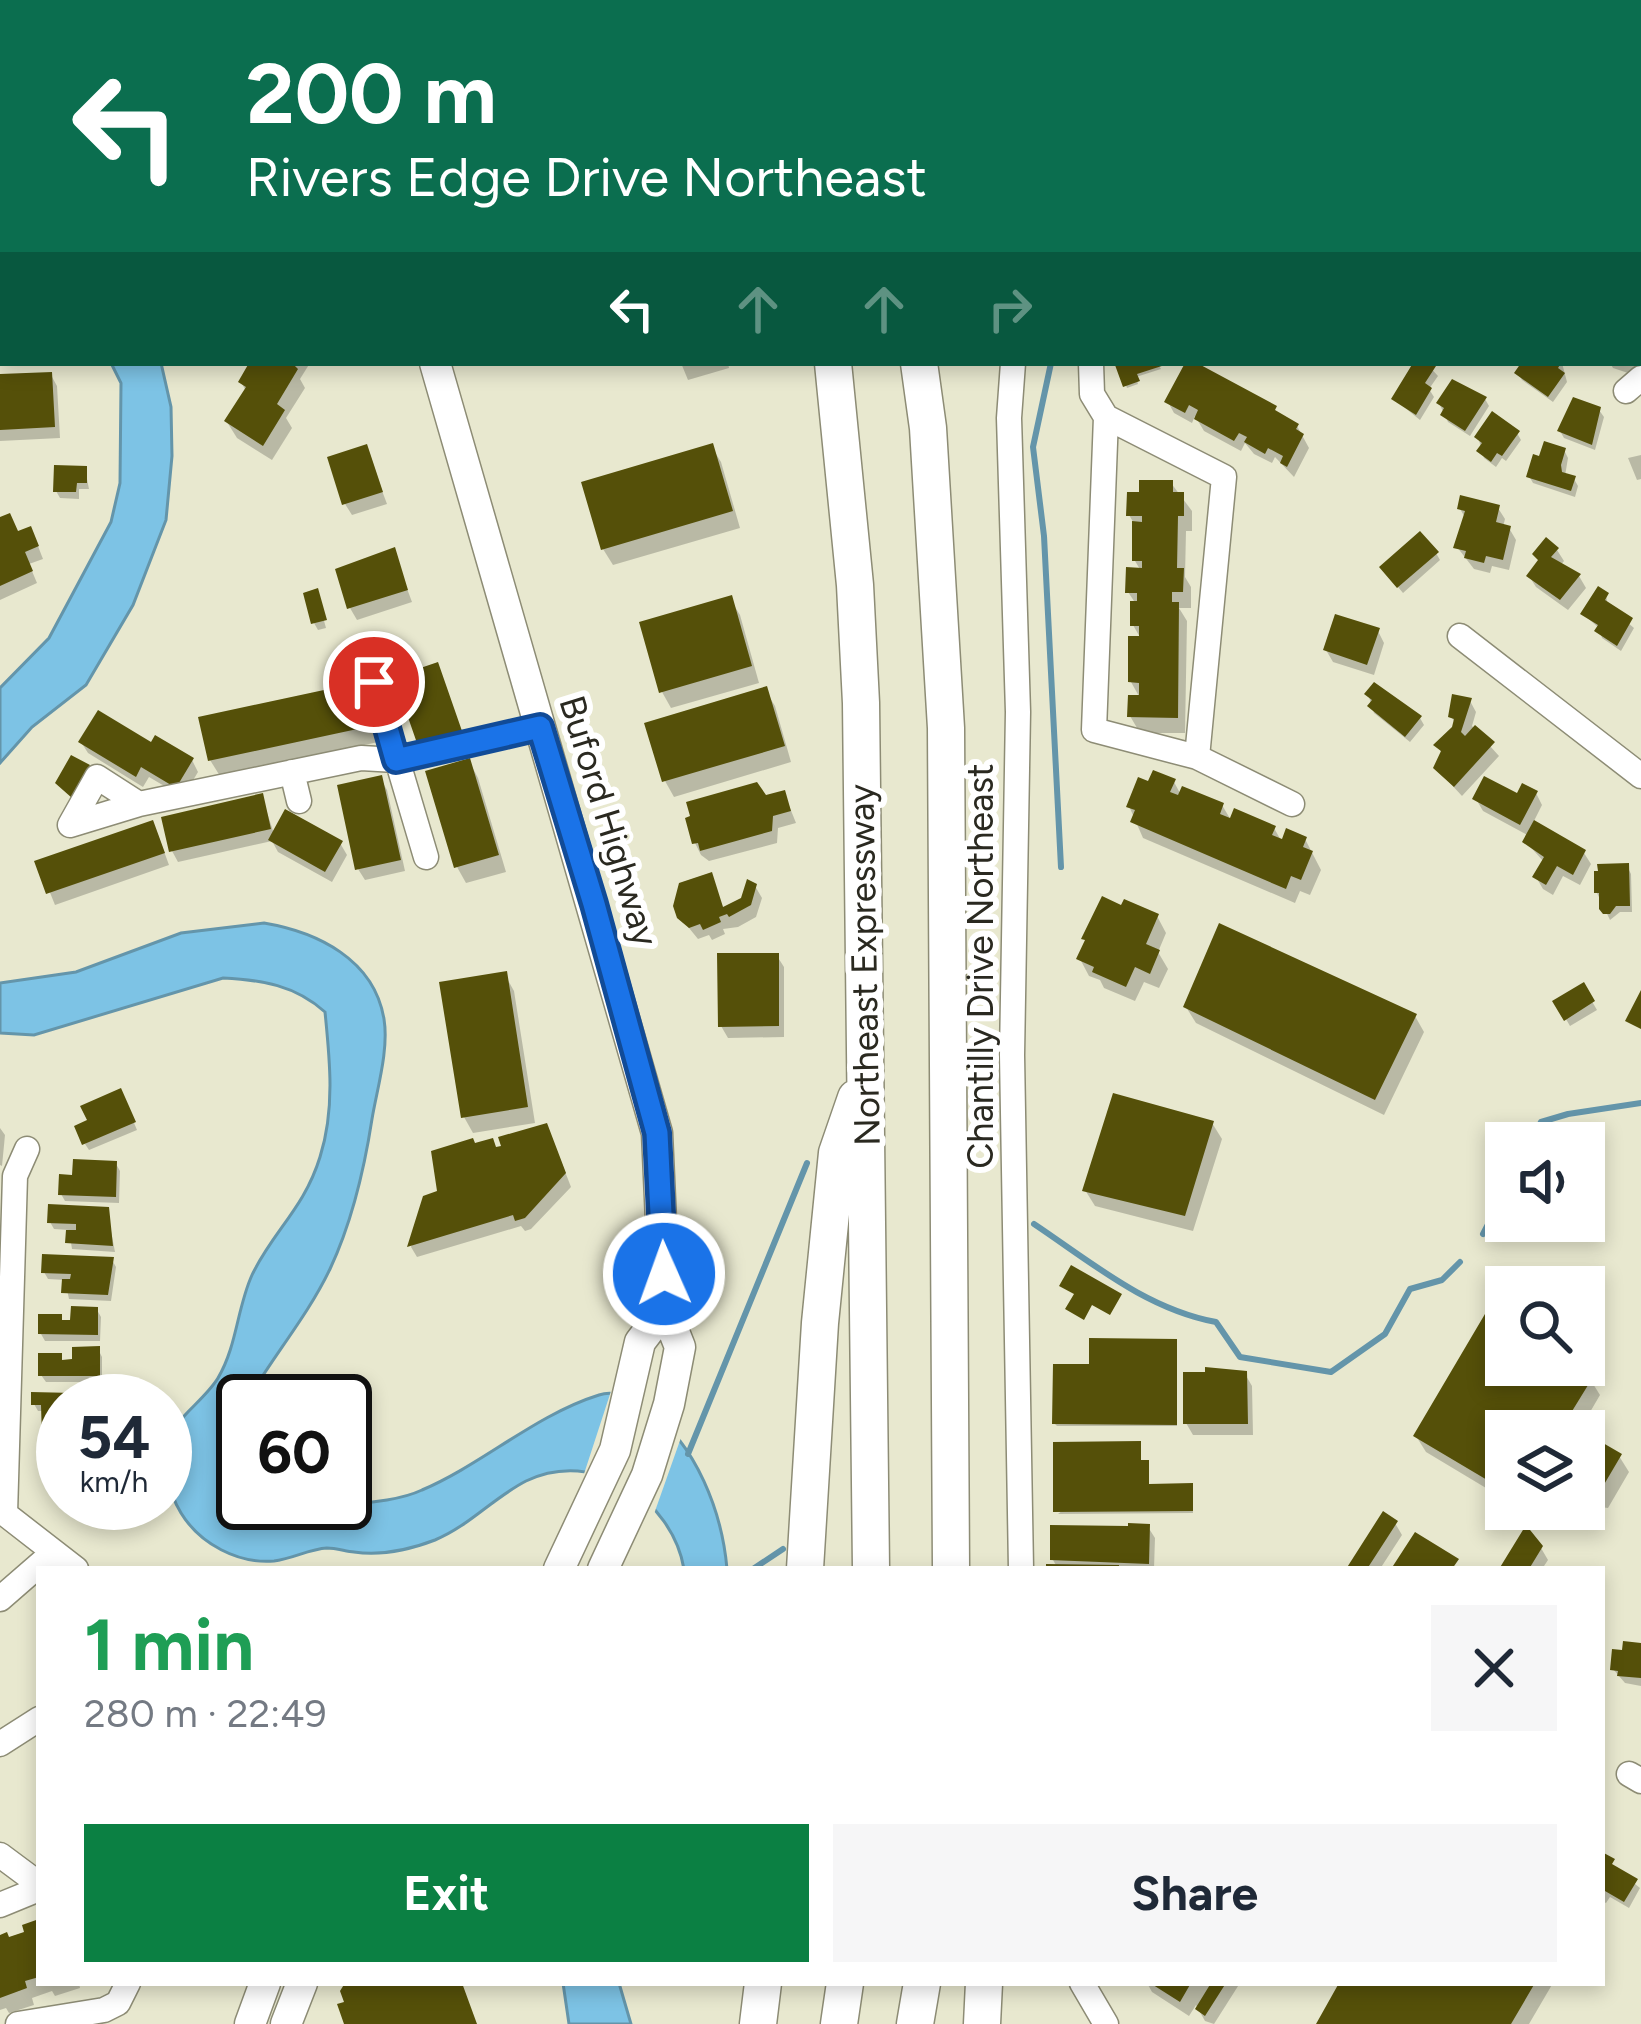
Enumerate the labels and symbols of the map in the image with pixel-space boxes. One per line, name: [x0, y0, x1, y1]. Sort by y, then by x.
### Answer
pin: [323, 631, 425, 733]
street label: Buford Highway: [551, 691, 668, 951]
street label: Chantilly Drive Northeast: [959, 763, 1002, 1169]
street label: Northeast Expressway: [839, 784, 889, 1146]
position arrow: [601, 1211, 727, 1337]
speed limit sign: 60: [216, 1374, 372, 1530]

